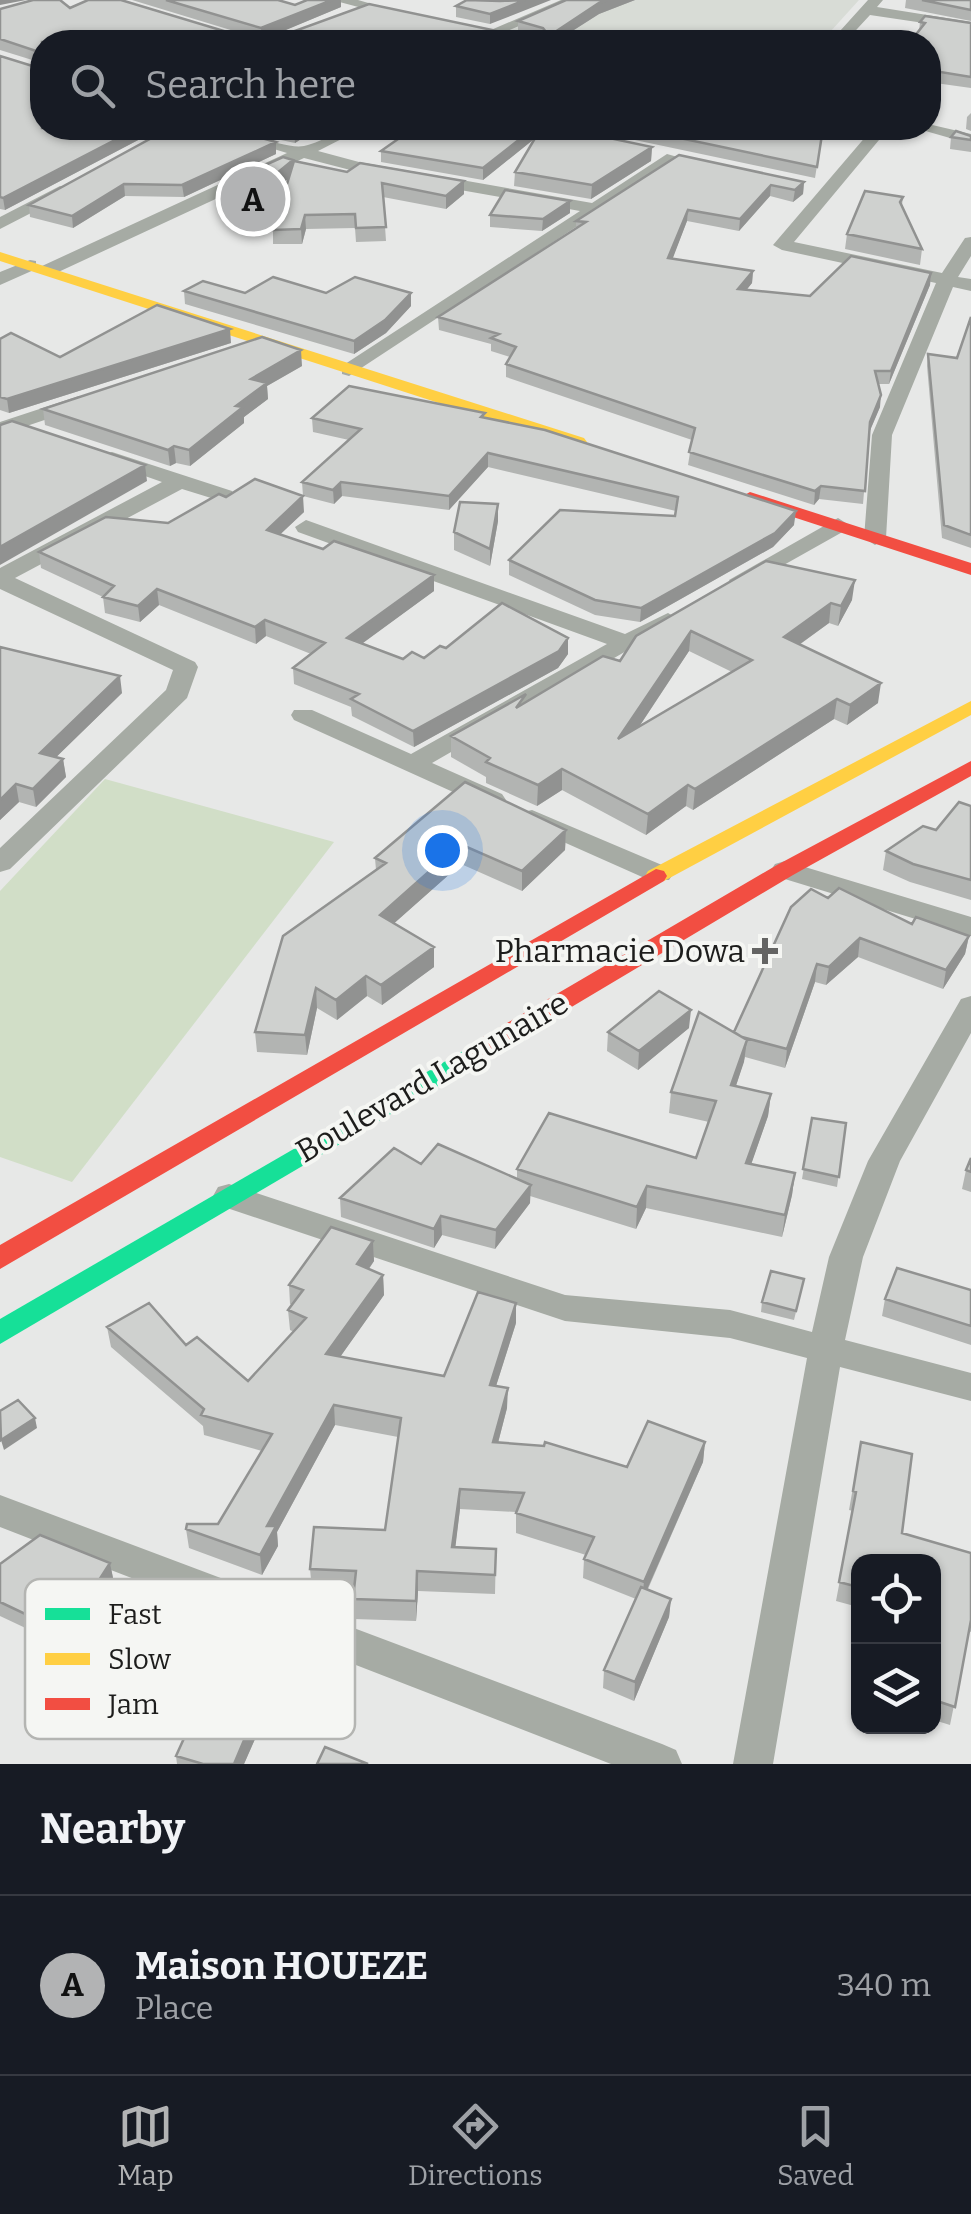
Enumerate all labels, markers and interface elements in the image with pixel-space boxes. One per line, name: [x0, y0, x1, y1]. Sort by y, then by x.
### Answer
search box: [30, 30, 941, 140]
icon: search: [65, 58, 120, 113]
text: Search here: [145, 62, 356, 108]
pin: A: [220, 162, 286, 236]
your location: [417, 825, 468, 876]
place label: Pharmacie Dowa: [495, 932, 745, 970]
marker: Pharmacie Dowa: [754, 940, 776, 962]
street label: Boulevard Lagunaire: [289, 984, 575, 1170]
map controls: [851, 1554, 941, 1734]
button: locate: [851, 1554, 941, 1644]
legend: [25, 1579, 355, 1739]
text: Fast: [108, 1598, 162, 1631]
text: Slow: [108, 1643, 171, 1676]
button: layers: [851, 1644, 941, 1734]
text: Jam: [107, 1688, 159, 1721]
text: Nearby: [40, 1804, 185, 1854]
text: Maison HOUEZE: [135, 1943, 428, 1989]
text: A: [61, 1966, 84, 2004]
text: 340 m: [837, 1966, 931, 2004]
text: Place: [135, 1989, 213, 2027]
tab: Map: [117, 2099, 174, 2192]
tab: Directions: [408, 2099, 543, 2192]
tab: Saved: [777, 2099, 854, 2192]

